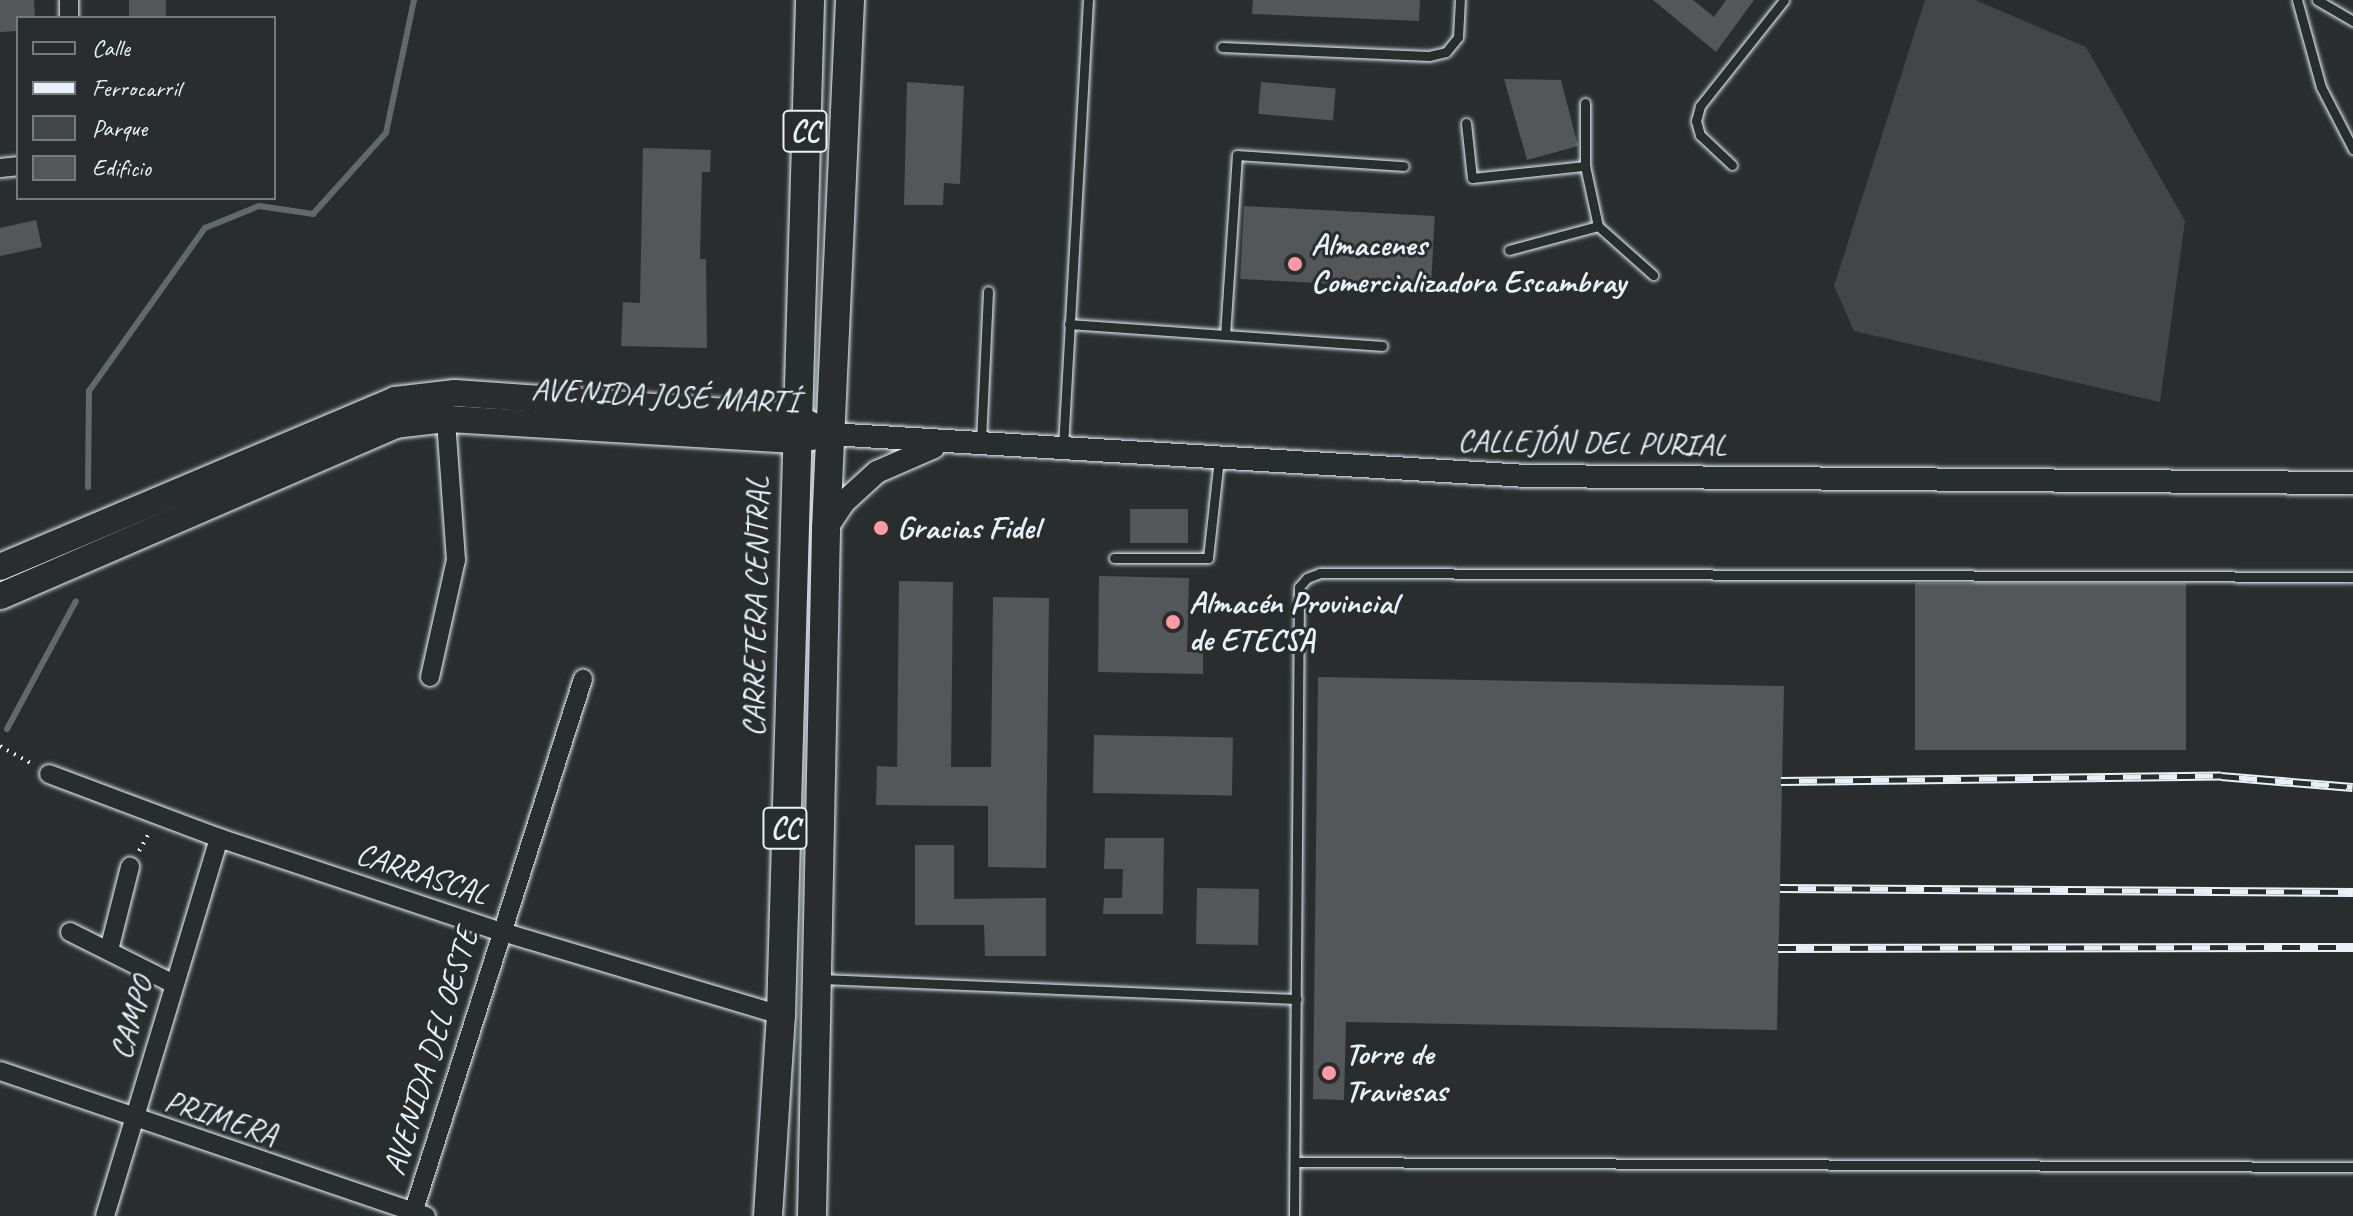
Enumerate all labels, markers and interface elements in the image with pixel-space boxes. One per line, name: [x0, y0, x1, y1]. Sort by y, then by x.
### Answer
legend: [16, 16, 276, 200]
text: Calle: [92, 33, 130, 63]
text: Ferrocarril: [92, 73, 181, 103]
road number: CC: [781, 105, 829, 157]
text: Parque: [92, 113, 147, 143]
text: Edificio: [92, 153, 151, 183]
place label: Almacenes Comercializadora Escambray: [1311, 227, 1625, 302]
marker: Almacenes Comercializadora Escambray: [1286, 255, 1304, 273]
street label: AVENIDA JOSÉ MARTÍ: [531, 370, 799, 422]
street label: CALLEJÓN DEL PURIAL: [1457, 421, 1727, 465]
street label: CARRETERA CENTRAL: [735, 477, 777, 737]
place label: Gracias Fidel: [897, 509, 1039, 547]
marker: Gracias Fidel: [872, 519, 890, 537]
place label: Almacén Provincial de ETECSA: [1189, 585, 1397, 660]
marker: Almacén Provincial de ETECSA: [1164, 613, 1182, 631]
road number: CC: [761, 802, 809, 854]
street label: CARRASCAL: [351, 835, 493, 913]
street label: AVENIDA DEL OESTE: [375, 924, 487, 1180]
street label: CAMPO: [101, 972, 163, 1064]
place label: Torre de Traviesas: [1345, 1036, 1447, 1111]
marker: Torre de Traviesas: [1320, 1064, 1338, 1082]
street label: PRIMERA: [160, 1082, 282, 1154]

